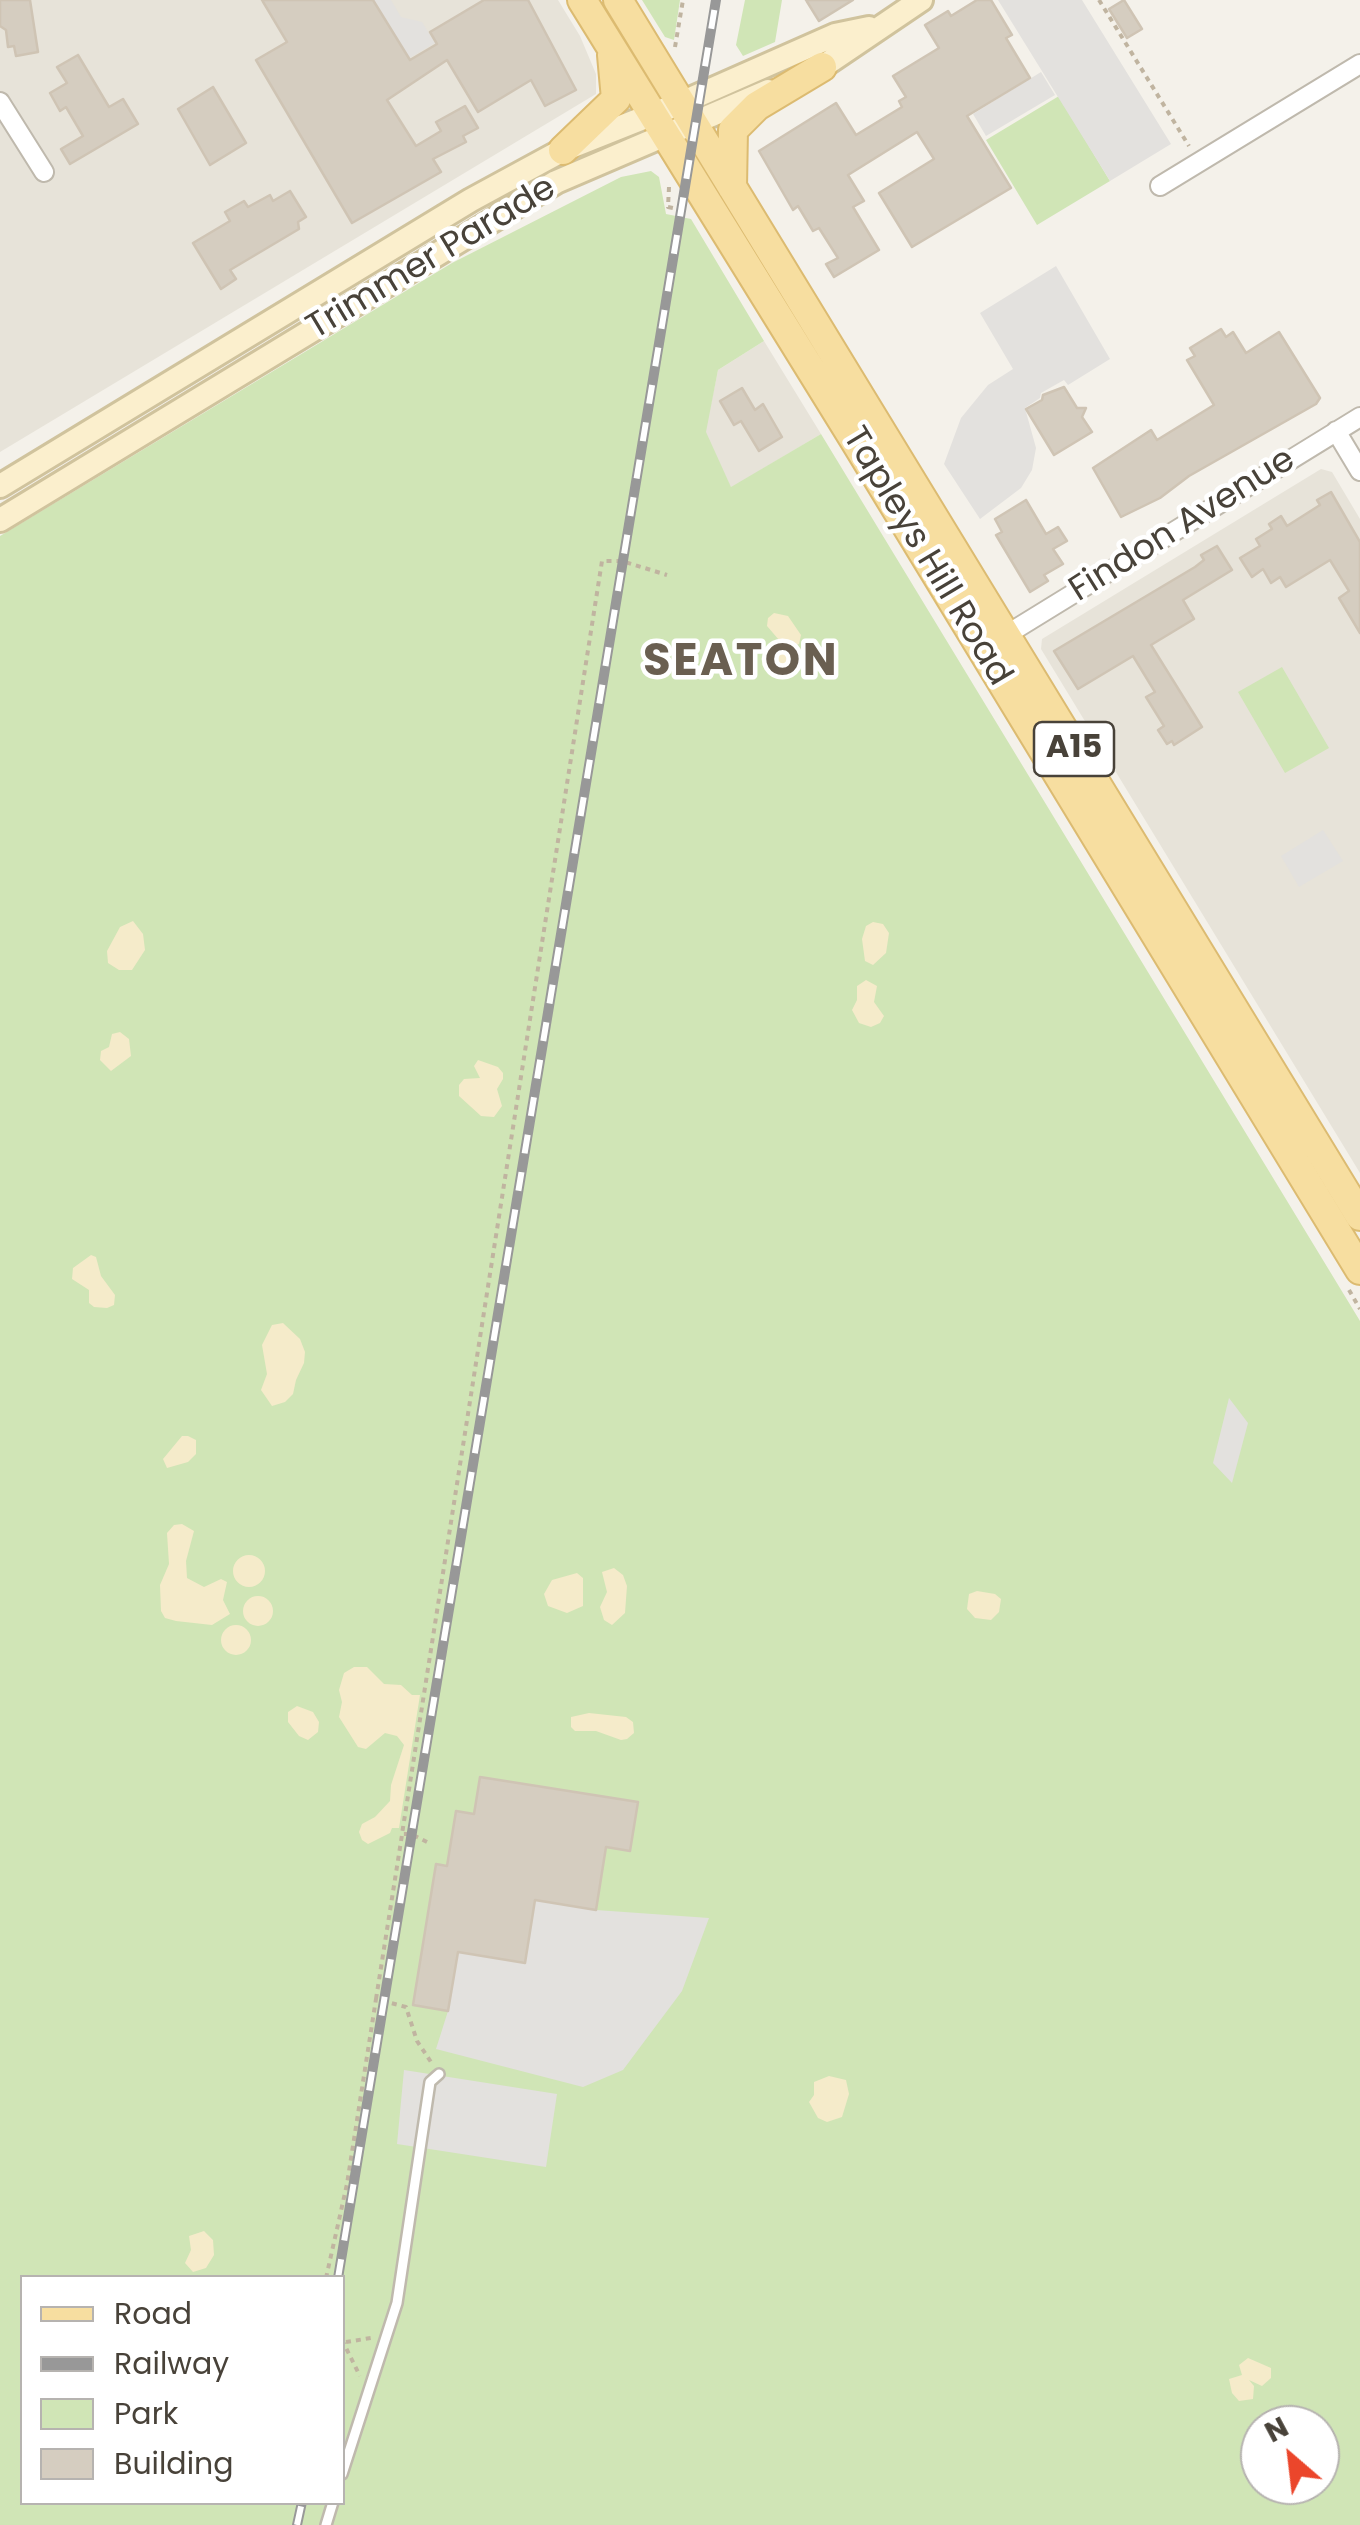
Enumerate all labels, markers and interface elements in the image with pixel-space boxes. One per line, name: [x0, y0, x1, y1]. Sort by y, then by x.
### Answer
street label: Trimmer Parade: [300, 168, 564, 350]
street label: Tapleys Hill Road: [832, 420, 1020, 694]
street label: Findon Avenue: [1063, 440, 1303, 612]
district label: SEATON: [643, 637, 839, 691]
road number: A15: [1034, 722, 1114, 776]
legend: [20, 2275, 345, 2505]
text: Road: [114, 2292, 192, 2335]
text: Railway: [114, 2342, 229, 2385]
text: Park: [114, 2392, 178, 2435]
north arrow: [1240, 2405, 1340, 2505]
text: N: [1258, 2408, 1295, 2452]
text: Building: [114, 2442, 234, 2485]

